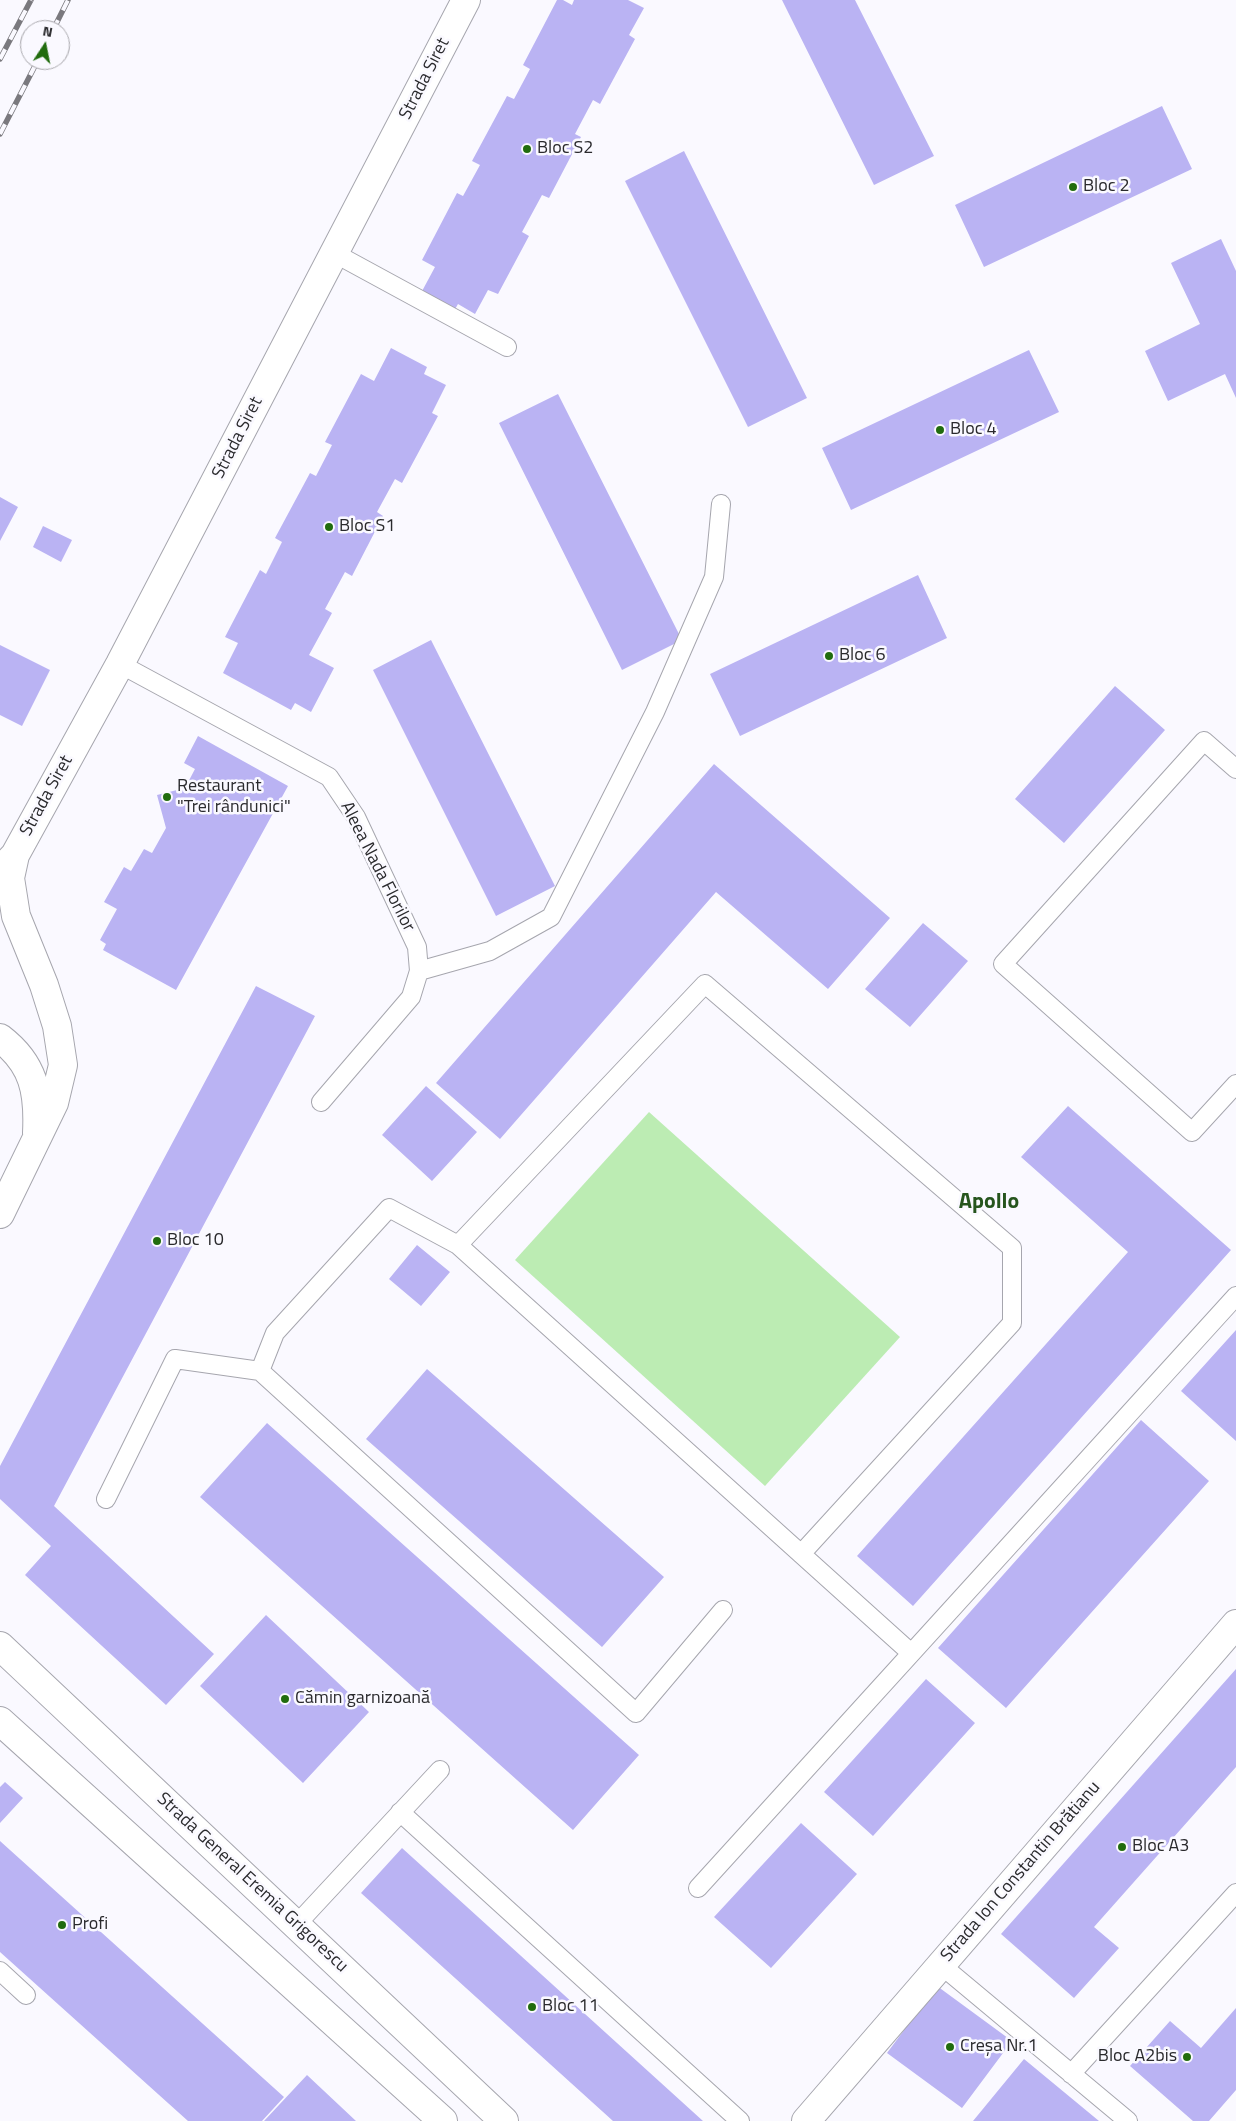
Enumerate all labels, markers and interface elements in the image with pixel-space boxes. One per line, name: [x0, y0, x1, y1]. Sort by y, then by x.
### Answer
north arrow: [20, 20, 70, 70]
text: N: [41, 20, 55, 42]
street label: Strada Siret: [395, 35, 455, 123]
place label: Bloc S2: [537, 138, 593, 160]
marker: Bloc S2: [521, 143, 533, 155]
place label: Bloc 2: [1083, 176, 1130, 198]
marker: Bloc 2: [1067, 181, 1079, 193]
street label: Strada Siret: [208, 394, 268, 482]
place label: Bloc 4: [950, 419, 997, 441]
marker: Bloc 4: [934, 424, 946, 436]
place label: Bloc S1: [339, 516, 395, 538]
marker: Bloc S1: [323, 521, 335, 533]
place label: Bloc 6: [839, 645, 886, 667]
marker: Bloc 6: [823, 650, 835, 662]
street label: Strada Siret: [16, 752, 78, 840]
place label: Restaurant "Trei rândunici": [177, 776, 291, 819]
marker: Restaurant "Trei rândunici": [161, 791, 173, 803]
street label: Aleea Nada Florilor: [335, 798, 419, 936]
district label: Apollo: [959, 1190, 1019, 1216]
place label: Bloc 10: [167, 1230, 224, 1252]
marker: Bloc 10: [151, 1235, 163, 1247]
place label: Cămin garnizoană: [295, 1688, 430, 1710]
marker: Cămin garnizoană: [279, 1693, 291, 1705]
street label: Strada Ion Constantin Brătianu: [937, 1777, 1105, 1967]
street label: Strada General Eremia Grigorescu: [152, 1789, 352, 1977]
place label: Bloc A3: [1132, 1836, 1189, 1858]
marker: Bloc A3: [1116, 1841, 1128, 1853]
place label: Profi: [72, 1914, 108, 1936]
marker: Profi: [56, 1919, 68, 1931]
place label: Bloc 11: [542, 1996, 599, 2018]
marker: Bloc 11: [526, 2001, 538, 2013]
place label: Creșa Nr.1: [960, 2036, 1038, 2058]
marker: Creșa Nr.1: [944, 2041, 956, 2053]
place label: Bloc A2bis: [1098, 2046, 1177, 2068]
marker: Bloc A2bis: [1181, 2051, 1193, 2063]

